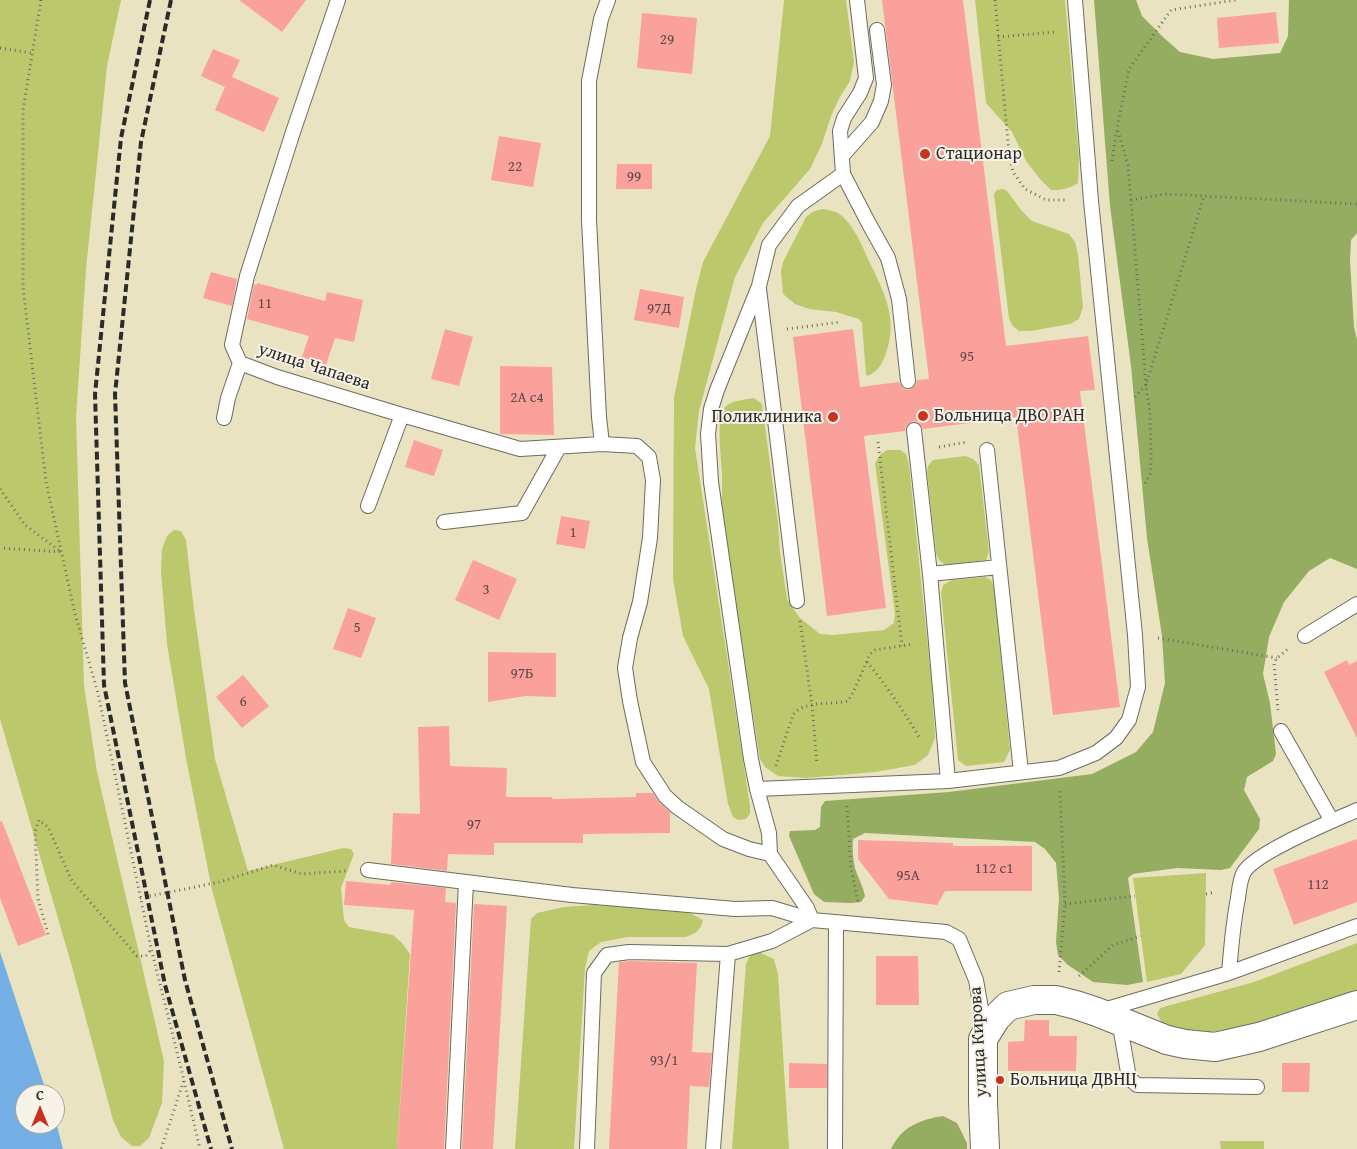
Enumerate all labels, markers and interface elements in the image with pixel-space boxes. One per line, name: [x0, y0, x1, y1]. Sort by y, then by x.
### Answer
house number: 29: [660, 31, 674, 49]
place label: Стационар: [936, 143, 1022, 165]
marker: Стационар: [918, 147, 932, 161]
house number: 22: [508, 158, 522, 176]
house number: 99: [627, 168, 641, 186]
house number: 11: [258, 295, 272, 313]
house number: 97Д: [647, 300, 671, 318]
street label: улица Чапаева: [255, 339, 373, 395]
house number: 95: [960, 348, 974, 366]
house number: 2А с4: [510, 389, 544, 407]
place label: Больница ДВО РАН: [934, 405, 1085, 427]
place label: Поликлиника: [711, 406, 822, 428]
marker: Больница ДВО РАН: [916, 409, 930, 423]
marker: Поликлиника: [826, 410, 840, 424]
house number: 1: [569, 524, 577, 542]
house number: 3: [482, 581, 490, 599]
house number: 5: [353, 619, 361, 637]
house number: 97Б: [511, 665, 533, 683]
house number: 6: [239, 693, 247, 711]
house number: 97: [467, 816, 481, 834]
house number: 112 с1: [975, 860, 1013, 878]
house number: 95А: [896, 867, 920, 885]
house number: 112: [1307, 876, 1329, 894]
street label: улица Кирова: [965, 986, 993, 1098]
house number: 93/1: [650, 1052, 678, 1070]
place label: Больница ДВНЦ: [1010, 1069, 1137, 1091]
marker: Больница ДВНЦ: [994, 1074, 1006, 1086]
north arrow: [15, 1084, 65, 1134]
text: С: [36, 1085, 44, 1105]

